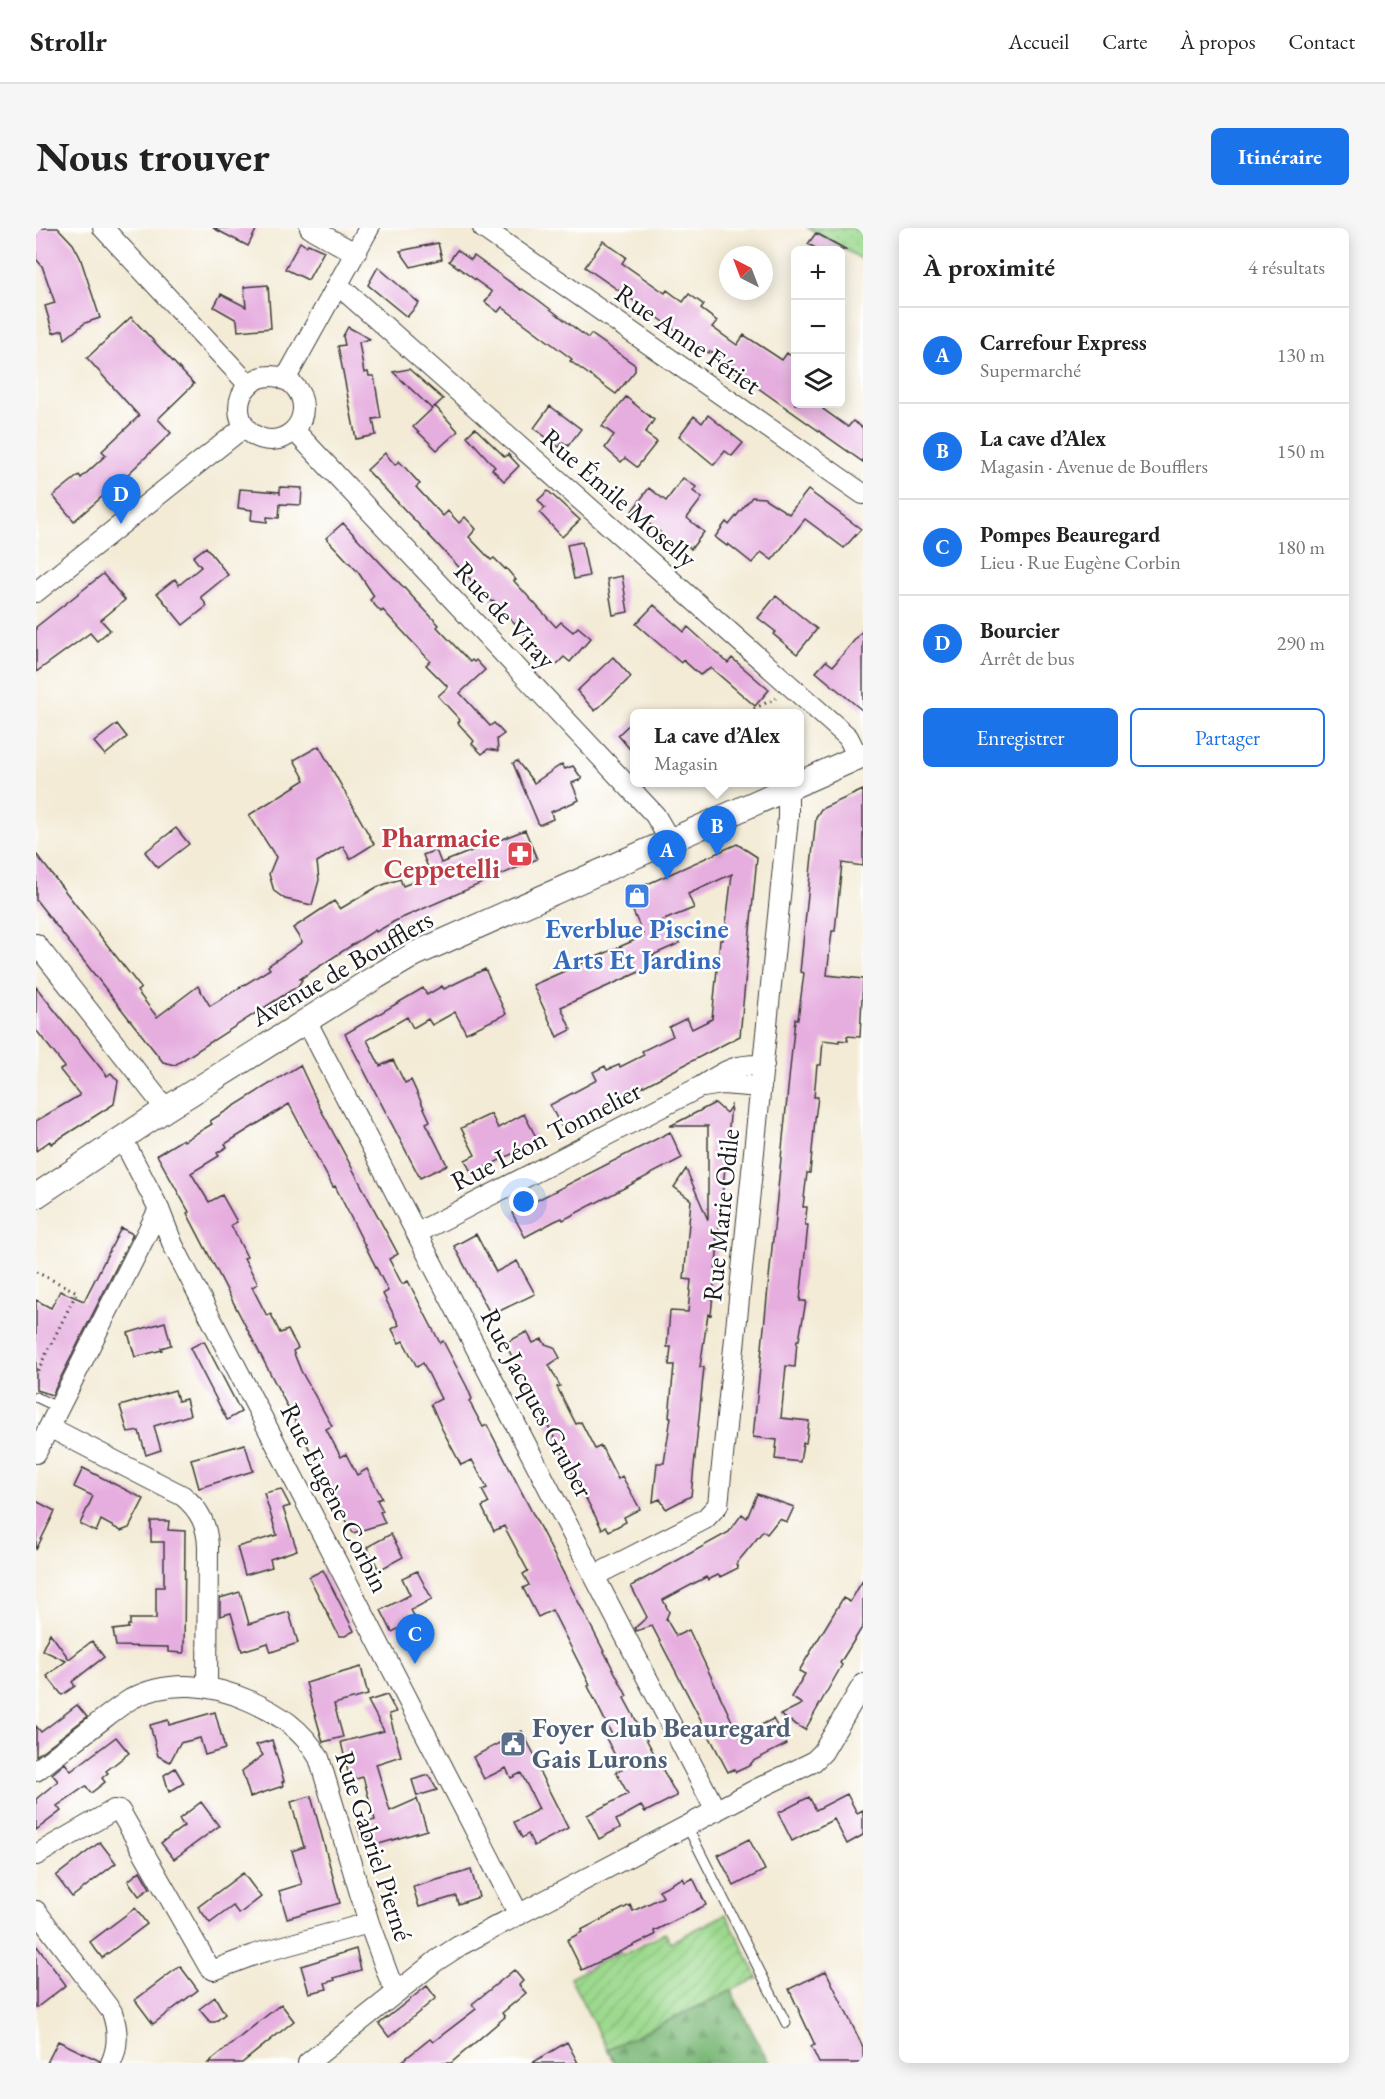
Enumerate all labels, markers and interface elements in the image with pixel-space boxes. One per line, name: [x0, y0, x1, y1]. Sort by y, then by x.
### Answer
text: Strollr: [30, 23, 107, 59]
text: Accueil: [1009, 28, 1069, 55]
text: Carte: [1102, 28, 1147, 55]
text: À propos: [1180, 28, 1255, 55]
text: Contact: [1288, 28, 1355, 55]
button: Itinéraire: [1211, 128, 1349, 185]
text: Nous trouver: [36, 129, 270, 184]
north arrow: [719, 246, 773, 300]
map controls: [791, 246, 845, 408]
button: +: [791, 246, 845, 300]
text: À proximité: [923, 250, 1055, 284]
text: 4 résultats: [1248, 254, 1325, 280]
street label: Rue Anne Fériet: [608, 275, 769, 402]
button: −: [791, 300, 845, 354]
text: Carrefour Express: [980, 328, 1147, 357]
text: A: [935, 342, 950, 368]
text: 130 m: [1277, 342, 1325, 368]
button: layers: [791, 354, 845, 408]
text: Supermarché: [980, 357, 1081, 383]
street label: Rue Émile Moselly: [534, 420, 705, 575]
text: La cave d’Alex: [980, 424, 1106, 453]
text: B: [936, 438, 949, 464]
text: 150 m: [1277, 438, 1325, 464]
text: Magasin · Avenue de Boufflers: [980, 453, 1208, 479]
pin: D: [102, 474, 140, 524]
text: Pompes Beauregard: [980, 520, 1160, 549]
text: C: [935, 534, 950, 560]
text: 180 m: [1277, 534, 1325, 560]
text: Lieu · Rue Eugène Corbin: [980, 549, 1181, 575]
street label: Rue de Viray: [447, 554, 564, 676]
text: Bourcier: [980, 616, 1060, 645]
text: D: [935, 630, 950, 656]
text: 290 m: [1277, 630, 1325, 656]
text: Arrêt de bus: [980, 645, 1075, 671]
button: Enregistrer: [923, 708, 1118, 767]
button: Partager: [1130, 708, 1325, 767]
popup: [630, 709, 804, 787]
text: La cave d’Alex: [654, 721, 780, 750]
text: Magasin: [654, 750, 718, 776]
pin: B: [698, 806, 736, 856]
place label: Pharmacie Ceppetelli: [382, 820, 500, 886]
pin: A: [648, 830, 686, 880]
pharmacy icon: Pharmacie Ceppetelli: [505, 839, 535, 869]
shop icon: Everblue Piscine Arts Et Jardins: [622, 881, 652, 911]
street label: Avenue de Boufflers: [243, 901, 439, 1034]
place label: Everblue Piscine Arts Et Jardins: [545, 911, 729, 977]
street label: Rue Léon Tonnelier: [445, 1073, 647, 1199]
street label: Rue Marie Odile: [694, 1127, 747, 1303]
your location: [509, 1187, 538, 1216]
street label: Rue Jacques Gruber: [473, 1302, 602, 1503]
street label: Rue Eugène Corbin: [273, 1397, 398, 1598]
pin: C: [396, 1614, 434, 1664]
place label: Foyer Club Beauregard Gais Lurons: [532, 1710, 791, 1776]
public building icon: Foyer Club Beauregard Gais Lurons: [498, 1729, 528, 1759]
street label: Rue Gabriel Pierné: [327, 1746, 422, 1945]

